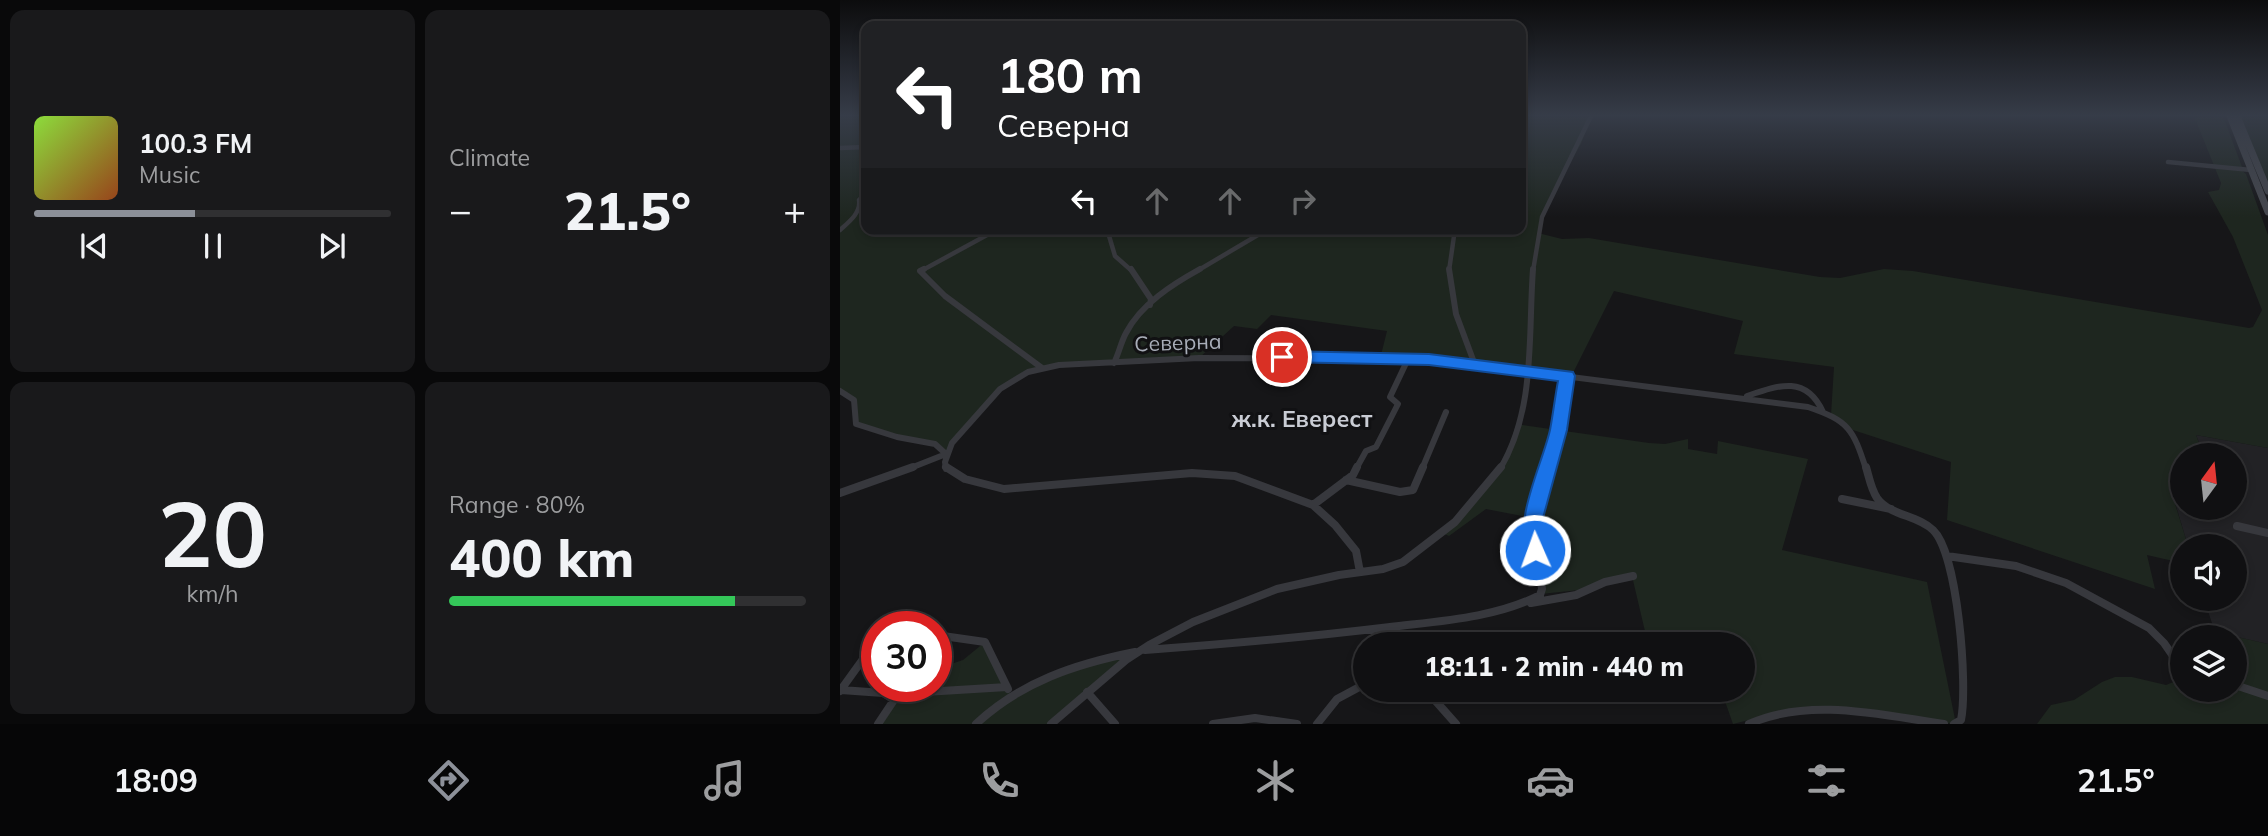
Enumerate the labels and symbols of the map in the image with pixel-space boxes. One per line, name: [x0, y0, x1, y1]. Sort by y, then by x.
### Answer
street label: Северна: [1134, 327, 1222, 357]
pin: [1252, 327, 1312, 387]
district label: ж.к. Еверест: [1231, 404, 1372, 433]
north arrow: [2170, 443, 2247, 520]
position arrow: [1498, 513, 1572, 587]
speed limit sign: 30: [861, 611, 952, 702]

